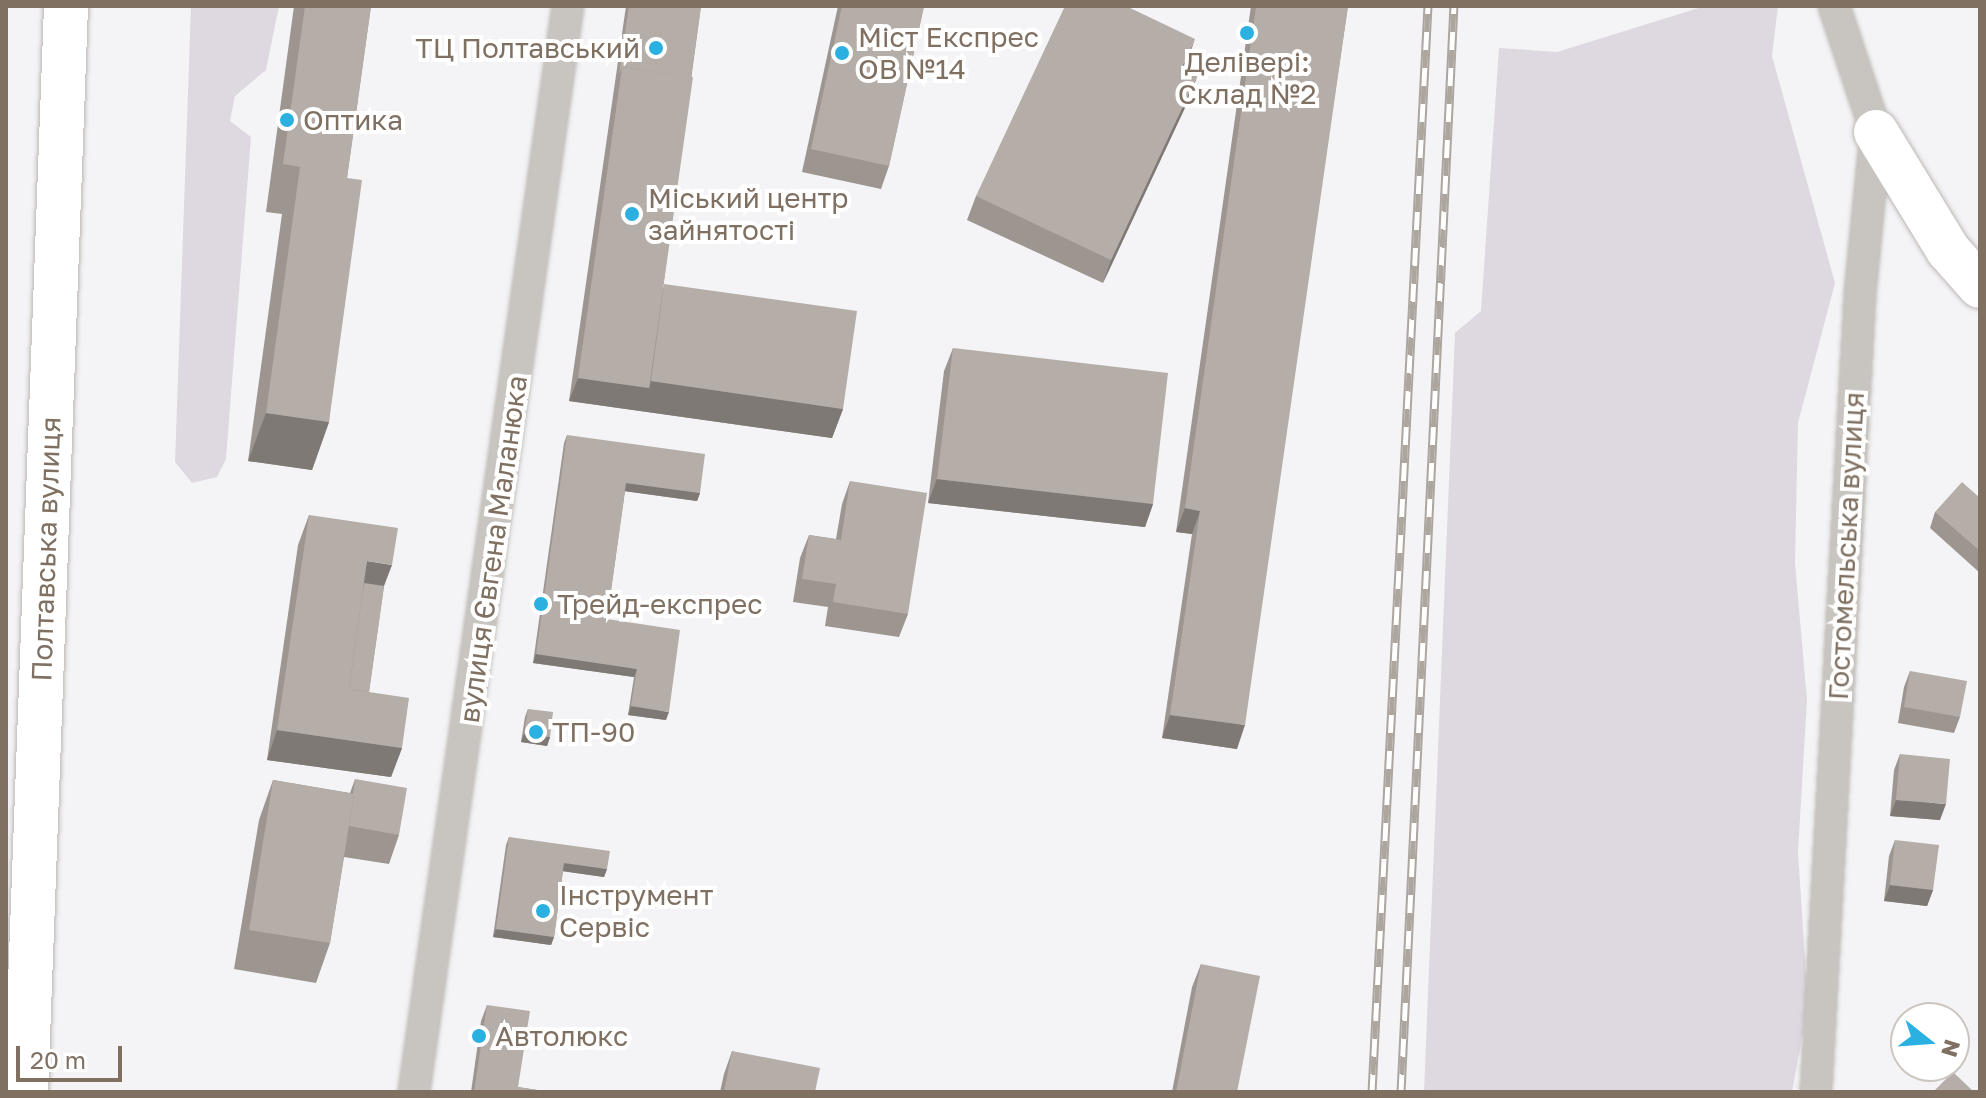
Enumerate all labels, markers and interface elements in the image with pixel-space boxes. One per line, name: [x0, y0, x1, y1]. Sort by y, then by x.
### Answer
place label: Міст Експрес ОВ №14: [858, 20, 1039, 86]
marker: Делівері: Склад №2: [1238, 24, 1256, 42]
place label: ТЦ Полтавський: [415, 31, 640, 65]
marker: ТЦ Полтавський: [647, 39, 665, 57]
marker: Міст Експрес ОВ №14: [833, 44, 851, 62]
place label: Делівері: Склад №2: [1178, 45, 1316, 111]
place label: Оптика: [303, 103, 403, 137]
marker: Оптика: [278, 111, 296, 129]
place label: Міський центр зайнятості: [648, 181, 848, 247]
marker: Міський центр зайнятості: [623, 205, 641, 223]
street label: вулиця Євгена Маланюка: [452, 373, 534, 725]
street label: Гостомельська вулиця: [1821, 391, 1871, 701]
street label: Полтавська вулиця: [25, 416, 67, 682]
place label: Трейд-експрес: [557, 587, 763, 621]
marker: Трейд-експрес: [532, 595, 550, 613]
place label: ТП-90: [552, 715, 635, 749]
marker: ТП-90: [527, 723, 545, 741]
place label: Інструмент Сервіс: [559, 878, 713, 944]
marker: Інструмент Сервіс: [534, 902, 552, 920]
north arrow: [1890, 1002, 1970, 1082]
place label: Автолюкс: [495, 1019, 628, 1053]
marker: Автолюкс: [470, 1027, 488, 1045]
scale bar: [20, 1030, 126, 1080]
text: N: [1936, 1037, 1967, 1061]
text: 20 m: [30, 1045, 86, 1074]

